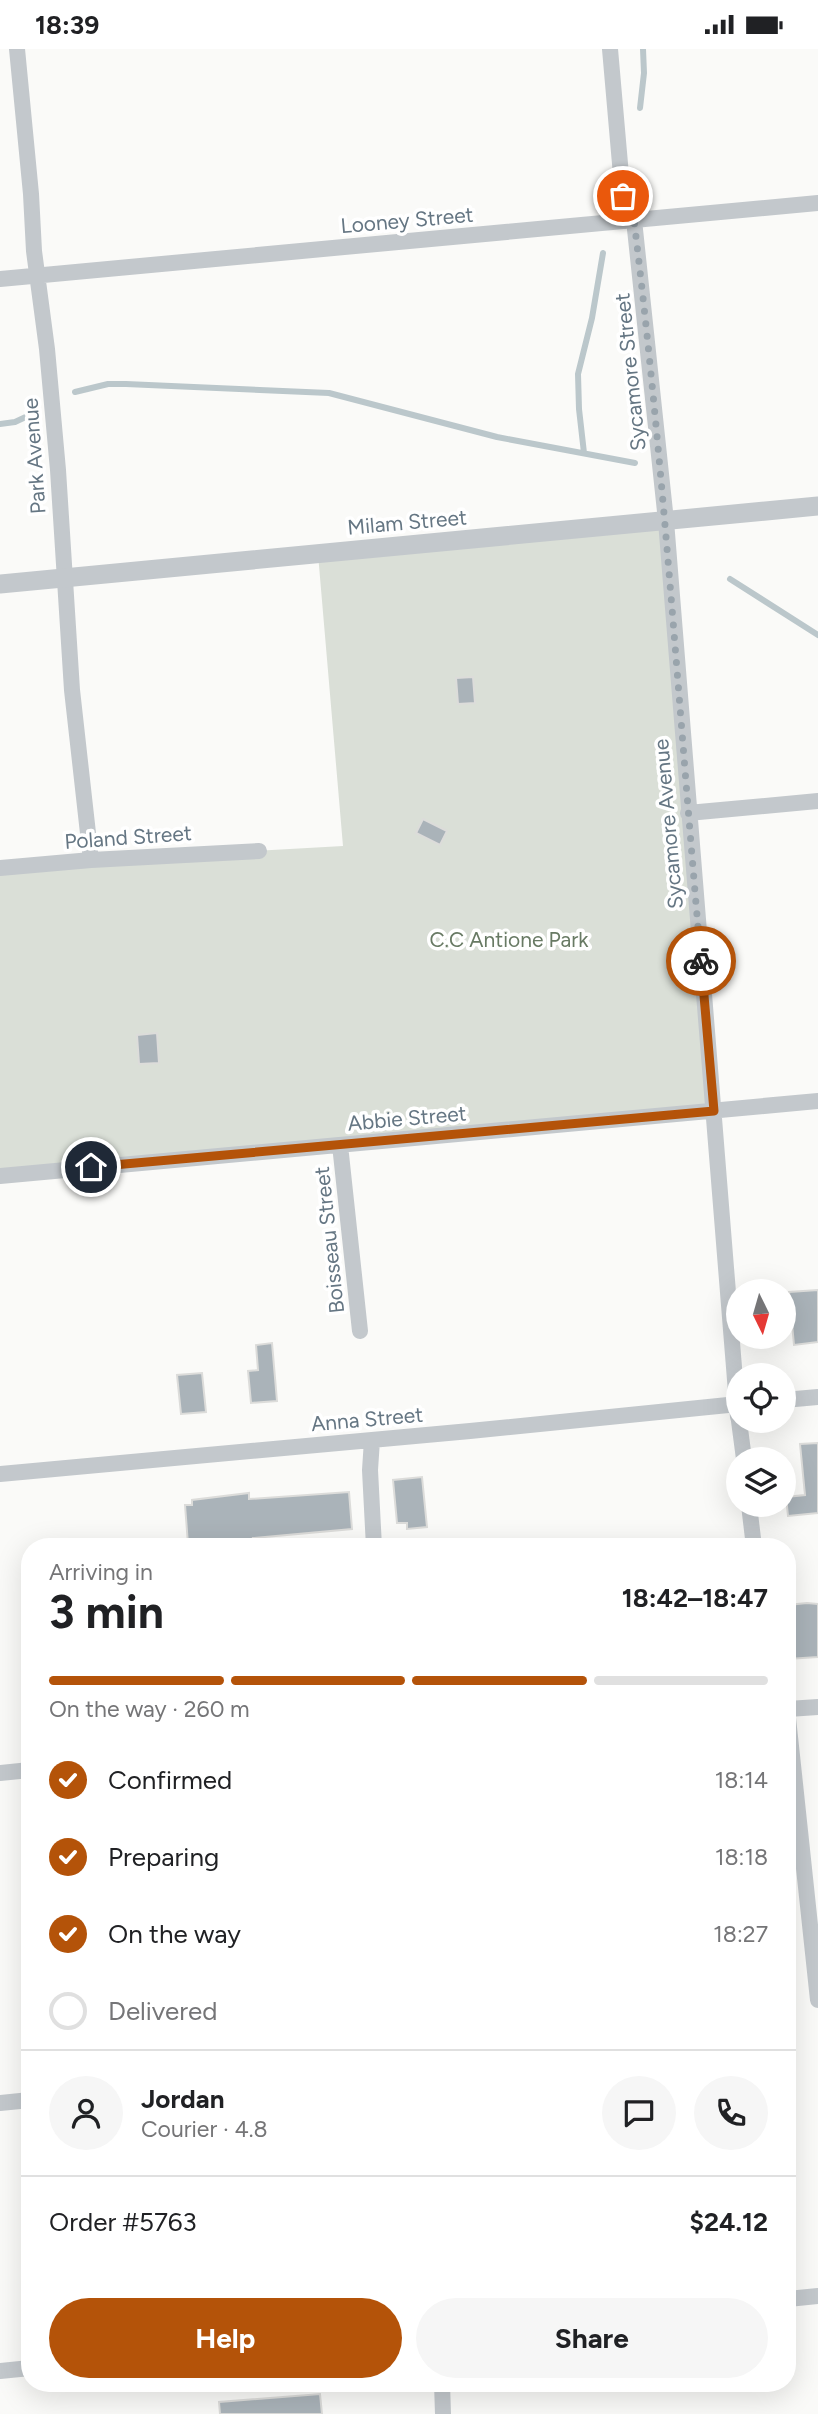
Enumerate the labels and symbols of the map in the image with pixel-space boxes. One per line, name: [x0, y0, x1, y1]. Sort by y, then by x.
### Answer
pin: [593, 166, 653, 226]
street label: Looney Street: [340, 202, 475, 238]
street label: Sycamore Street: [609, 292, 651, 452]
street label: Park Avenue: [17, 397, 51, 515]
street label: Milam Street: [346, 504, 468, 540]
street label: Sycamore Avenue: [648, 738, 688, 910]
street label: Poland Street: [64, 820, 193, 854]
courier: [666, 926, 736, 996]
park label: C.C Antione Park: [429, 927, 589, 952]
street label: Abbie Street: [347, 1100, 467, 1136]
pin: [61, 1137, 121, 1197]
street label: Boisseau Street: [309, 1165, 349, 1315]
north arrow: [726, 1279, 796, 1349]
street label: Anna Street: [310, 1402, 424, 1436]

